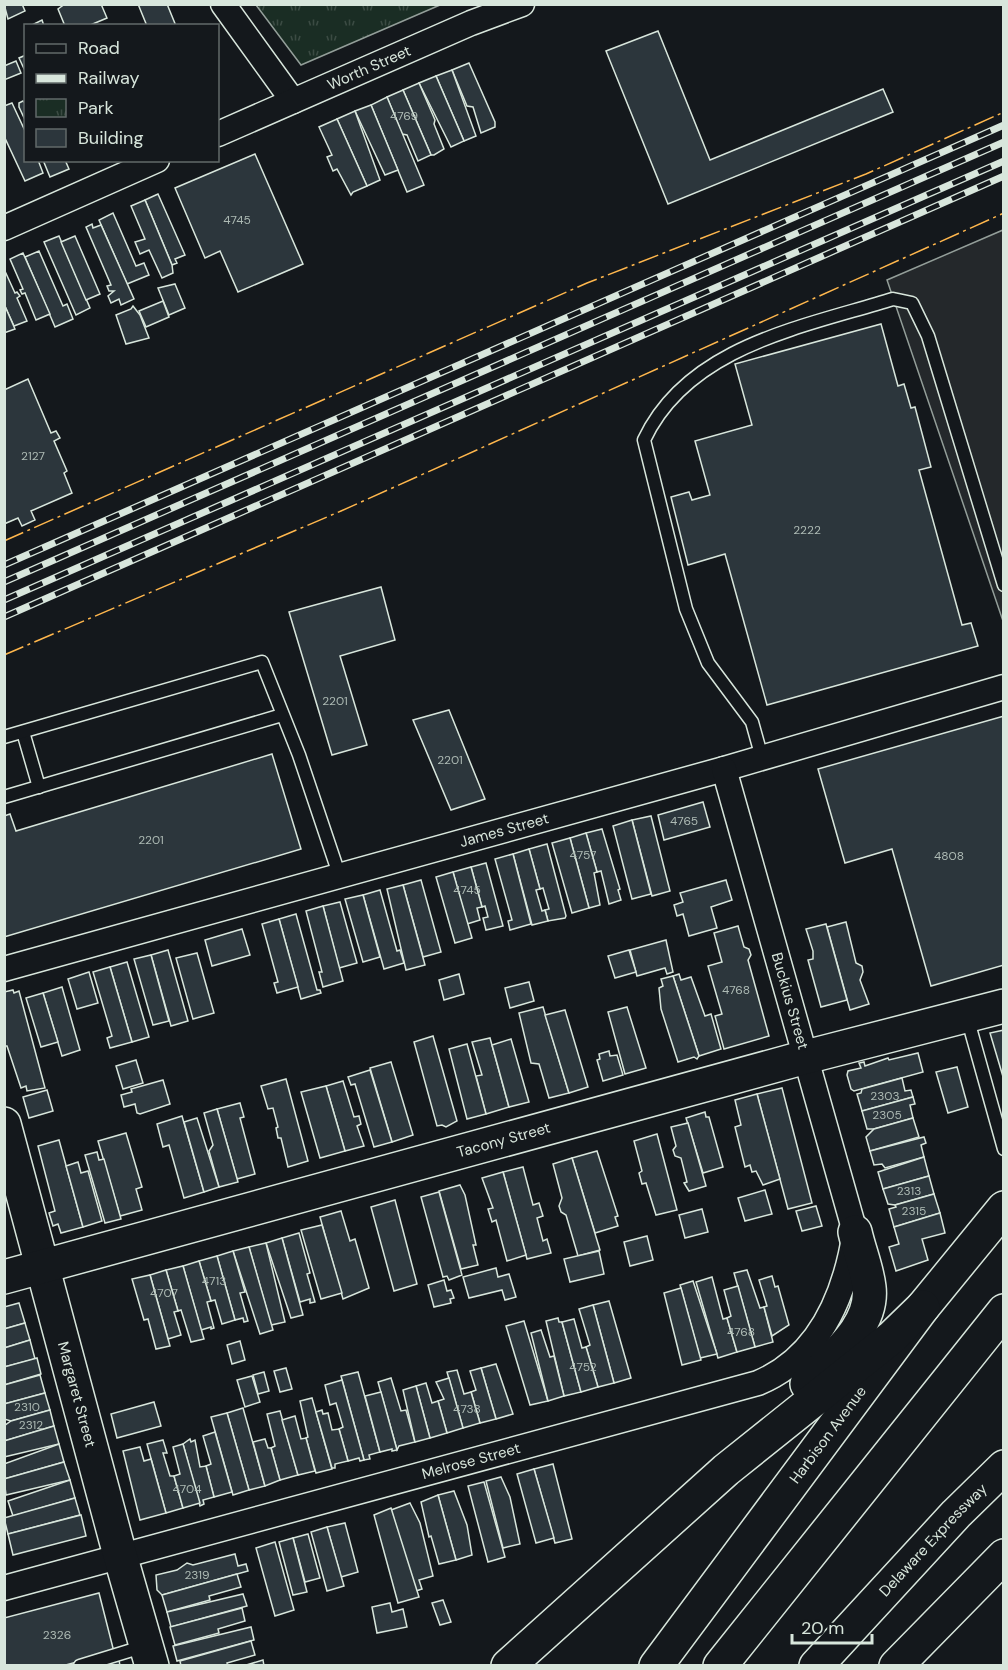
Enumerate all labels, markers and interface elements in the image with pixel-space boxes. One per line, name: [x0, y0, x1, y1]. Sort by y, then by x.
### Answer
legend: [24, 24, 219, 162]
text: Road: [78, 36, 120, 60]
street label: Worth Street: [324, 41, 414, 95]
text: Railway: [78, 66, 140, 90]
text: Park: [78, 96, 114, 120]
house number: 4769: [390, 108, 418, 124]
text: Building: [78, 126, 143, 150]
house number: 4745: [223, 212, 251, 228]
house number: 2127: [21, 448, 45, 464]
house number: 2222: [793, 522, 821, 538]
house number: 2201: [322, 693, 348, 709]
house number: 2201: [437, 752, 463, 768]
street label: James Street: [457, 808, 551, 852]
house number: 4765: [670, 813, 698, 829]
house number: 2201: [138, 832, 164, 848]
house number: 4757: [570, 847, 596, 863]
house number: 4808: [934, 848, 964, 864]
house number: 4745: [453, 882, 481, 898]
street label: Buckius Street: [767, 950, 813, 1052]
house number: 4768: [722, 982, 750, 998]
house number: 2303: [870, 1088, 900, 1104]
house number: 2305: [872, 1107, 902, 1123]
street label: Tacony Street: [454, 1118, 553, 1162]
house number: 2313: [897, 1183, 921, 1199]
house number: 2315: [902, 1203, 926, 1219]
house number: 4713: [202, 1273, 226, 1289]
house number: 4707: [150, 1285, 178, 1301]
house number: 4768: [727, 1324, 755, 1340]
street label: Margaret Street: [53, 1339, 101, 1450]
house number: 4752: [569, 1359, 597, 1375]
street label: Harbison Avenue: [785, 1382, 871, 1488]
house number: 2310: [14, 1399, 40, 1415]
house number: 4738: [453, 1401, 481, 1417]
house number: 2312: [19, 1417, 43, 1433]
street label: Melrose Street: [420, 1438, 523, 1484]
street label: Delaware Expressway: [875, 1479, 992, 1601]
house number: 4704: [172, 1481, 202, 1497]
house number: 2319: [184, 1567, 210, 1583]
scale bar: [792, 1607, 872, 1645]
text: 20 m: [801, 1616, 844, 1640]
house number: 2326: [43, 1627, 71, 1643]

